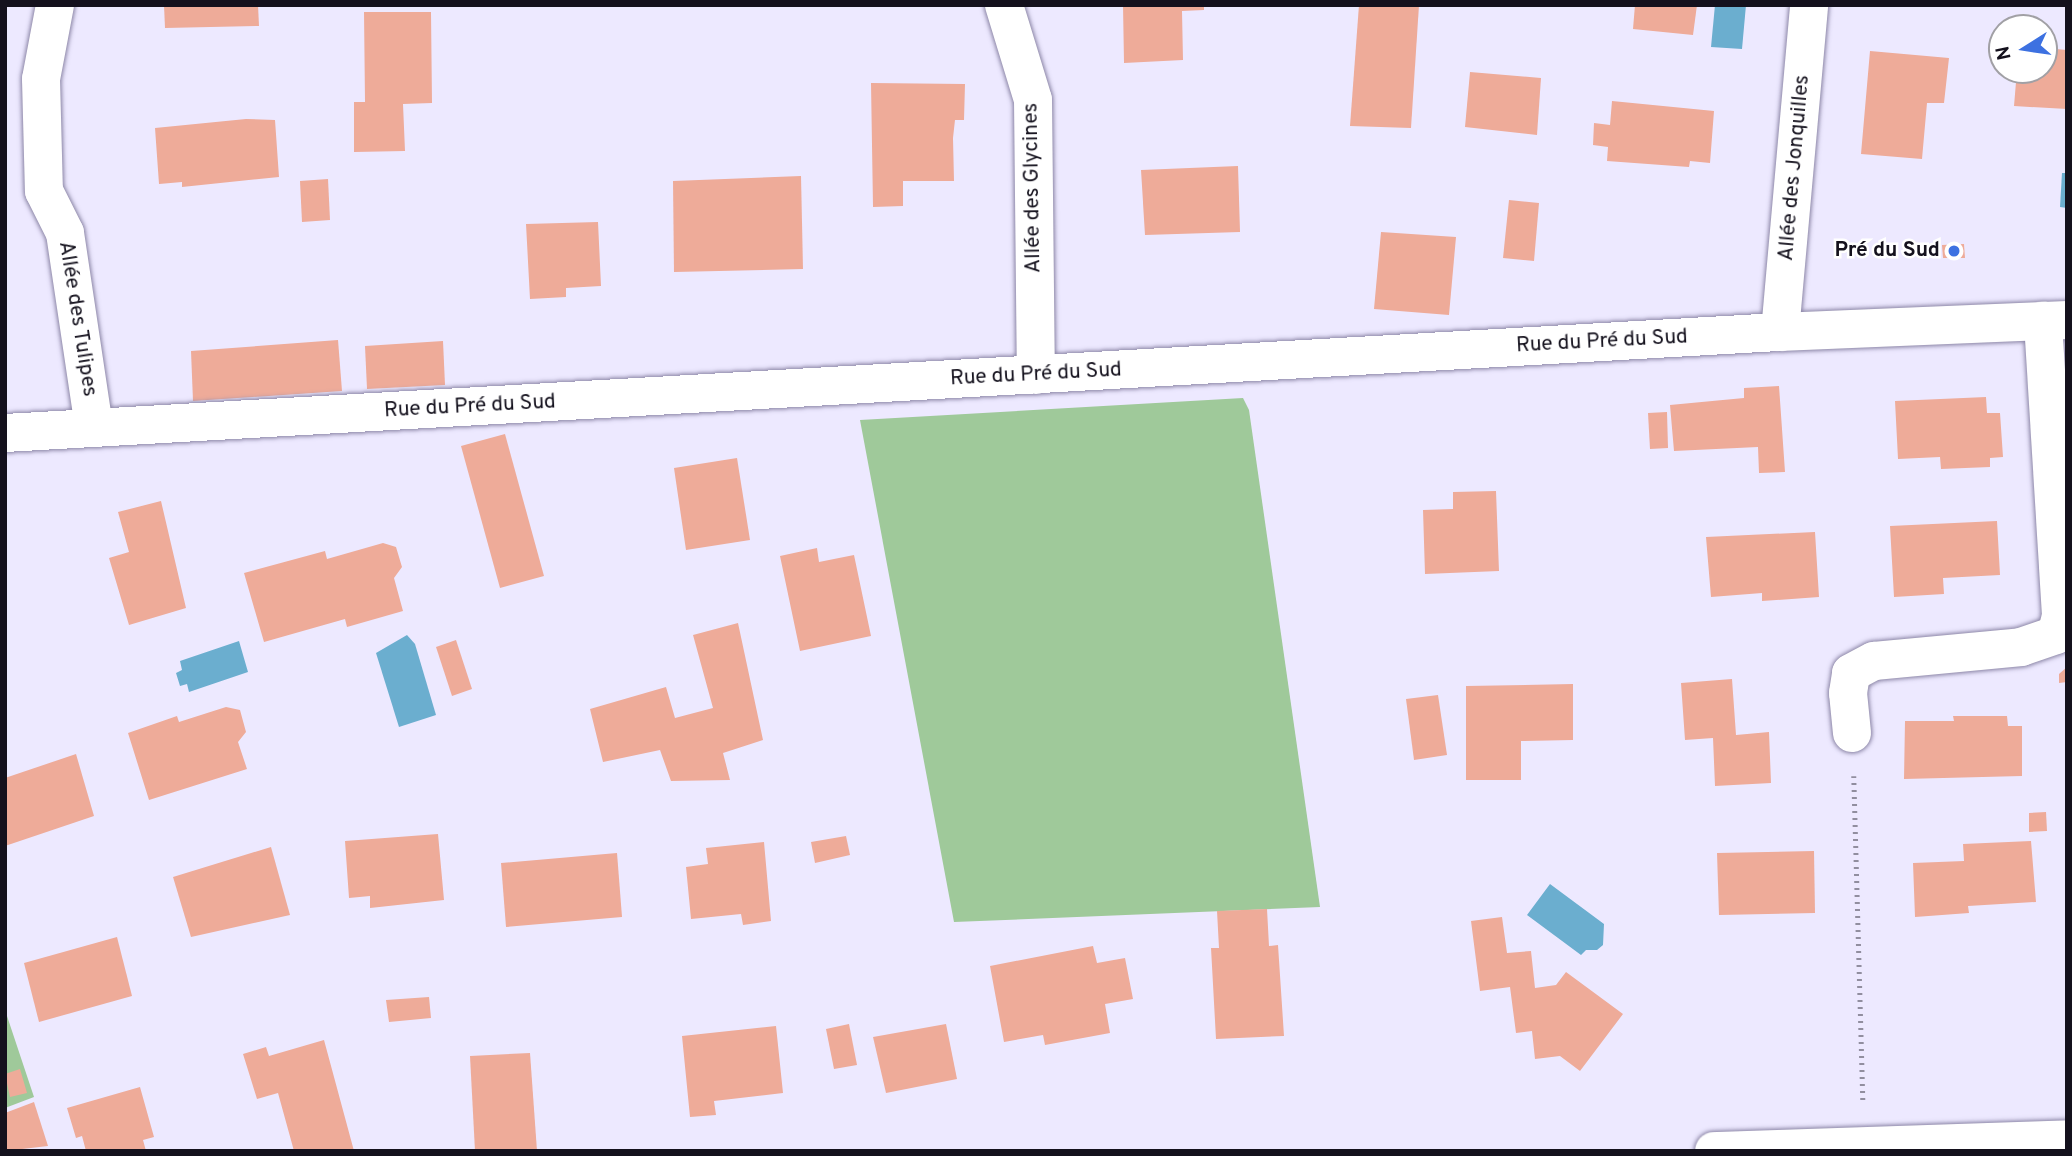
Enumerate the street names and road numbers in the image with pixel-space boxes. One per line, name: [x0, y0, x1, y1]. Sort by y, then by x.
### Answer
street label: Allée des Jonquilles: [1774, 74, 1816, 262]
street label: Allée des Glycines: [1019, 103, 1047, 273]
street label: Allée des Tulipes: [52, 239, 102, 399]
street label: Rue du Pré du Sud: [1515, 325, 1689, 359]
street label: Rue du Pré du Sud: [949, 358, 1123, 392]
street label: Rue du Pré du Sud: [383, 390, 557, 424]

